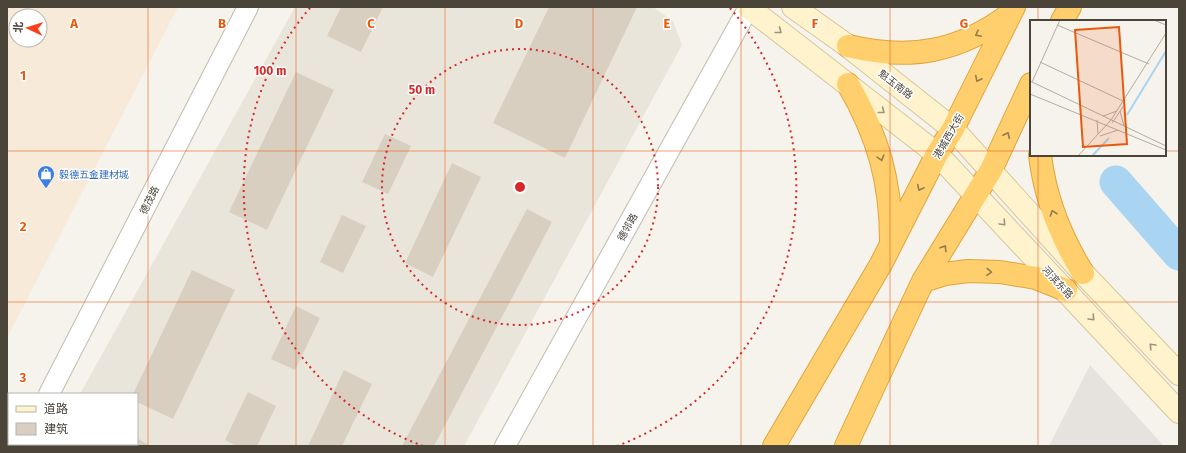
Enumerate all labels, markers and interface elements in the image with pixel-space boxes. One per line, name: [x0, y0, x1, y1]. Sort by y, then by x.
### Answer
north arrow: [8, 8, 48, 48]
text: A: [69, 16, 78, 31]
text: B: [218, 16, 226, 31]
text: C: [367, 16, 375, 31]
text: D: [515, 16, 524, 31]
text: E: [664, 16, 671, 31]
text: F: [812, 16, 819, 31]
text: G: [960, 16, 968, 31]
inset map: [1030, 20, 1166, 156]
text: 北: [12, 21, 25, 33]
one-way arrow: [775, 26, 782, 33]
one-way arrow: [975, 29, 983, 37]
text: 100 m: [254, 64, 286, 78]
text: 1: [20, 68, 26, 83]
street label: 魁玉南路: [876, 68, 915, 102]
one-way arrow: [975, 75, 983, 83]
text: 50 m: [409, 83, 435, 97]
one-way arrow: [877, 106, 884, 113]
street label: 港城西大街: [931, 112, 967, 161]
one-way arrow: [1002, 132, 1010, 139]
one-way arrow: [876, 154, 885, 161]
shop icon: 毅德五金建材城: [36, 164, 56, 189]
place label: 毅德五金建材城: [59, 169, 129, 181]
centre of rings: [513, 180, 527, 194]
street label: 德茂路: [138, 184, 162, 217]
one-way arrow: [917, 184, 924, 192]
one-way arrow: [1050, 209, 1058, 216]
street label: 德邻路: [615, 211, 640, 244]
one-way arrow: [998, 218, 1006, 226]
text: 2: [20, 219, 27, 234]
one-way arrow: [939, 245, 946, 252]
street label: 河滨东路: [1039, 264, 1075, 301]
one-way arrow: [986, 267, 992, 276]
one-way arrow: [1087, 313, 1095, 321]
one-way arrow: [1149, 343, 1157, 351]
text: 3: [19, 370, 27, 385]
legend: [8, 393, 138, 445]
text: 道路: [44, 402, 68, 416]
text: 建筑: [44, 422, 68, 436]

